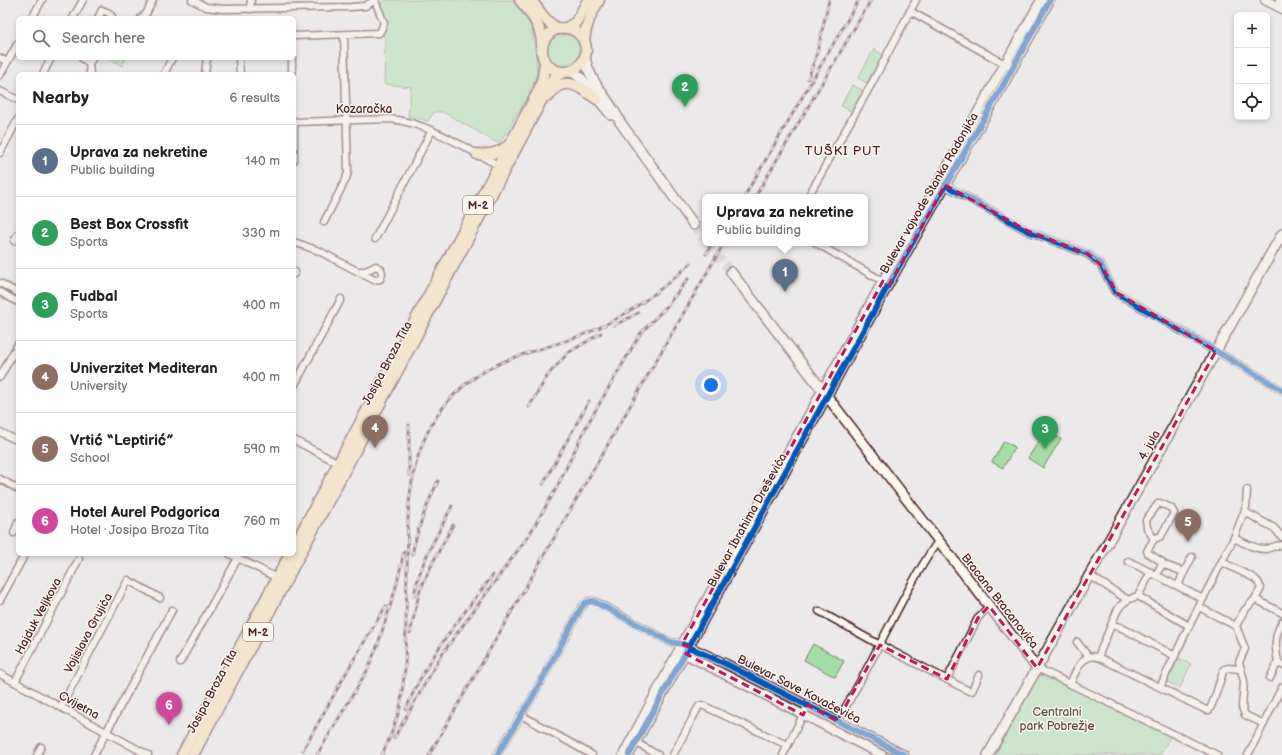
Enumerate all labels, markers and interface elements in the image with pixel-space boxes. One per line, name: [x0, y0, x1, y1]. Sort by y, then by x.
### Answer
map controls: [1234, 12, 1270, 120]
button: +: [1234, 12, 1270, 48]
search box: [16, 16, 296, 60]
icon: search: [30, 27, 52, 49]
text: Search here: [62, 29, 145, 48]
button: −: [1234, 48, 1270, 84]
pin: 2: [672, 74, 698, 107]
button: locate: [1234, 84, 1270, 120]
text: Nearby: [32, 88, 89, 108]
text: 6 results: [230, 90, 280, 106]
street label: Kozaračka: [336, 102, 392, 117]
street label: Bulevar vojvode Stanka Radonjića: [877, 110, 982, 276]
text: Uprava za nekretine: [70, 143, 208, 162]
district label: TUŠKI PUT: [805, 143, 881, 159]
text: 1: [42, 153, 48, 169]
text: 140 m: [245, 153, 280, 169]
text: Public building: [70, 162, 155, 178]
popup: [702, 194, 868, 246]
road number: M-2: [463, 196, 493, 214]
text: Uprava za nekretine: [716, 203, 854, 222]
text: Best Box Crossfit: [70, 215, 188, 234]
text: Public building: [716, 222, 801, 238]
text: 2: [41, 225, 49, 241]
text: 330 m: [242, 225, 280, 241]
text: Sports: [70, 234, 108, 250]
pin: 1: [772, 259, 798, 292]
text: Fudbal: [70, 287, 117, 306]
text: 3: [41, 297, 49, 313]
text: 400 m: [243, 297, 280, 313]
text: Sports: [70, 306, 108, 322]
street label: Josipa Broza Tita: [359, 319, 416, 408]
text: Univerzitet Mediteran: [70, 359, 218, 378]
text: 4: [41, 369, 49, 385]
text: 400 m: [243, 369, 280, 385]
your location: [701, 375, 721, 395]
text: University: [70, 378, 127, 394]
pin: 4: [362, 415, 388, 448]
pin: 3: [1032, 416, 1058, 449]
street label: 4. jula: [1135, 428, 1164, 463]
text: Vrtić “Leptirić”: [70, 431, 174, 450]
text: 5: [41, 441, 49, 457]
text: 590 m: [243, 441, 280, 457]
text: School: [70, 450, 110, 466]
street label: Bulevar Ibrahima Dreševića: [704, 450, 791, 590]
text: Hotel Aurel Podgorica: [70, 503, 220, 522]
pin: 5: [1175, 509, 1201, 542]
text: 6: [41, 513, 49, 529]
text: 760 m: [244, 513, 280, 529]
text: Hotel · Josipa Broza Tita: [70, 522, 209, 538]
street label: Bracana Bracanovića: [958, 551, 1042, 652]
street label: Hajduk Veljkova: [12, 575, 65, 657]
street label: Vojislava Grujića: [61, 590, 116, 676]
road number: M-2: [243, 623, 273, 641]
street label: Josipa Broza Tita: [184, 647, 241, 736]
street label: Bulevar Save Kovačevića: [735, 652, 863, 727]
street label: Cvijetna: [56, 688, 102, 723]
pin: 6: [156, 692, 182, 725]
park label: Centralni park Pobrežje: [1019, 705, 1095, 734]

